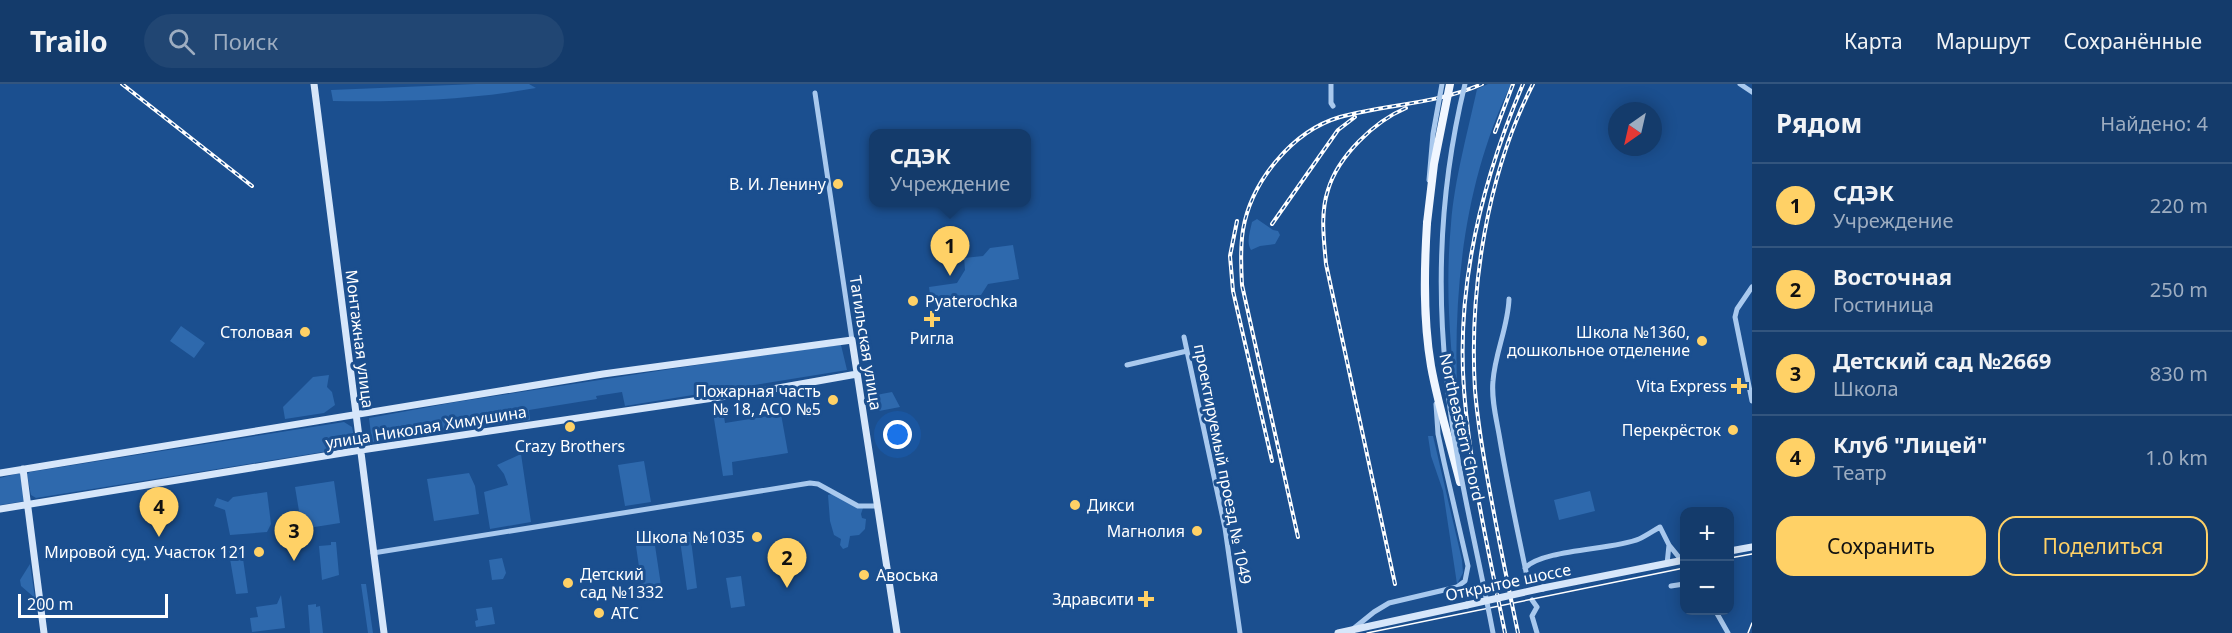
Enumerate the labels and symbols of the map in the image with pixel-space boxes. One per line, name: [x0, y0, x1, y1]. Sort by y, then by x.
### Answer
north arrow: [1608, 102, 1662, 156]
place label: В. И. Ленину: [729, 173, 827, 195]
marker: В. И. Ленину: [831, 177, 845, 191]
pin: 1: [930, 226, 970, 276]
street label: Монтажная улица: [341, 268, 379, 410]
street label: Тагильская улица: [845, 274, 887, 412]
place label: Pyaterochka: [925, 290, 1018, 312]
marker: Pyaterochka: [906, 294, 920, 308]
marker: Ригла: [925, 312, 939, 326]
place label: Столовая: [220, 321, 293, 343]
place label: Школа №1360, дошкольное отделение: [1507, 321, 1690, 361]
marker: Столовая: [298, 325, 312, 339]
place label: Ригла: [910, 327, 954, 349]
marker: Школа №1360, дошкольное отделение: [1695, 334, 1709, 348]
street label: проектируемый проезд № 1049: [1189, 342, 1257, 586]
street label: Northeastern Chord: [1434, 351, 1490, 503]
place label: Vita Express: [1637, 375, 1727, 397]
marker: Vita Express: [1732, 379, 1746, 393]
place label: Пожарная часть № 18, АСО №5: [695, 380, 821, 420]
marker: Пожарная часть № 18, АСО №5: [826, 393, 840, 407]
street label: улица Николая Химушина: [324, 400, 528, 454]
place label: Перекрёсток: [1622, 419, 1722, 441]
marker: Crazy Brothers: [563, 420, 577, 434]
your location: [883, 420, 912, 449]
marker: Перекрёсток: [1726, 423, 1740, 437]
place label: Crazy Brothers: [515, 435, 625, 457]
pin: 4: [140, 488, 178, 537]
place label: Дикси: [1087, 494, 1135, 516]
marker: Дикси: [1068, 498, 1082, 512]
pin: 3: [274, 512, 314, 561]
place label: Магнолия: [1107, 520, 1185, 542]
marker: Магнолия: [1190, 524, 1204, 538]
place label: Школа №1035: [635, 526, 745, 548]
marker: Школа №1035: [750, 530, 764, 544]
pin: 2: [768, 538, 806, 588]
place label: Мировой суд. Участок 121: [44, 541, 247, 563]
marker: Мировой суд. Участок 121: [252, 545, 266, 559]
street label: Открытое шоссе: [1443, 558, 1573, 606]
place label: Детский сад №1332: [580, 563, 664, 603]
place label: Авоська: [876, 564, 938, 586]
marker: Авоська: [857, 568, 871, 582]
marker: Детский сад №1332: [561, 576, 575, 590]
place label: Здравсити: [1052, 588, 1134, 610]
scale bar: [18, 591, 168, 618]
marker: Здравсити: [1139, 592, 1153, 606]
place label: АТС: [611, 602, 639, 624]
marker: АТС: [592, 606, 606, 620]

